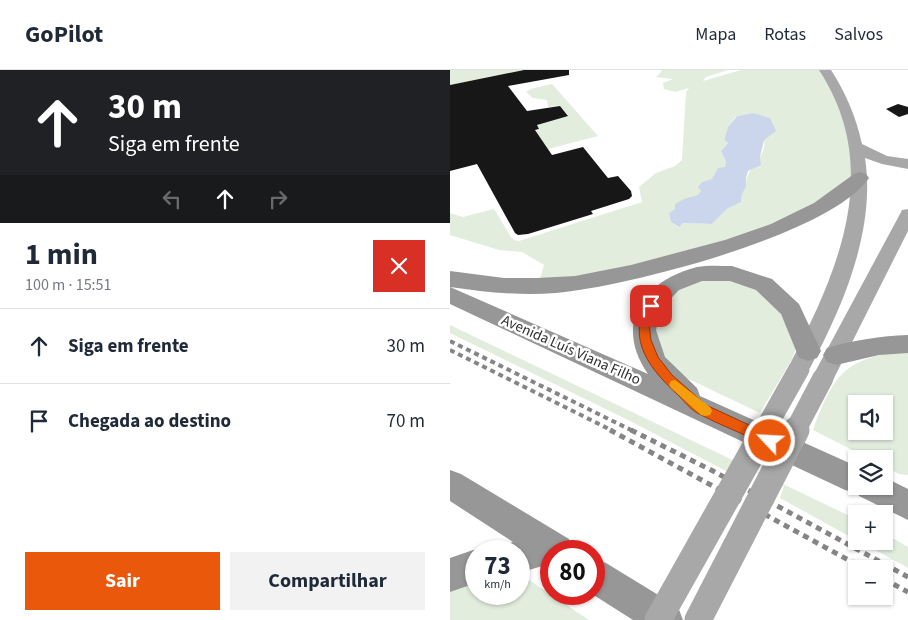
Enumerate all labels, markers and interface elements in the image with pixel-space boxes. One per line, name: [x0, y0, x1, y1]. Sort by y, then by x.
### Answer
text: GoPilot: [25, 17, 103, 52]
text: Mapa: [695, 22, 736, 47]
text: Rotas: [764, 22, 806, 47]
text: Salvos: [834, 22, 883, 47]
text: 30 m: [108, 82, 182, 132]
icon: ahead: [25, 90, 90, 155]
text: Siga em frente: [108, 128, 240, 160]
icon: left: [158, 185, 186, 213]
icon: ahead: [211, 185, 239, 213]
icon: right: [264, 185, 292, 213]
text: 1 min: [25, 233, 98, 276]
button: close: [373, 240, 425, 292]
text: 100 m · 15:51: [25, 274, 112, 296]
pin: [630, 285, 672, 327]
icon: arrive: [637, 292, 665, 320]
street label: Avenida Luís Viana Filho: [498, 310, 644, 390]
icon: ahead: [25, 332, 53, 360]
text: Siga em frente: [68, 333, 189, 360]
text: 30 m: [387, 333, 425, 360]
map controls: [848, 395, 893, 605]
button: sound: [848, 395, 893, 440]
icon: arrive: [25, 407, 53, 435]
text: Chegada ao destino: [68, 408, 231, 435]
text: 70 m: [387, 408, 425, 435]
position arrow: [743, 414, 795, 466]
button: layers: [848, 450, 893, 495]
button: +: [848, 505, 893, 550]
speed limit sign: 80: [540, 540, 605, 605]
text: 73: [484, 548, 511, 584]
button: Sair: [25, 552, 220, 610]
button: Compartilhar: [230, 552, 425, 610]
button: −: [848, 560, 893, 605]
text: km/h: [484, 576, 511, 593]

